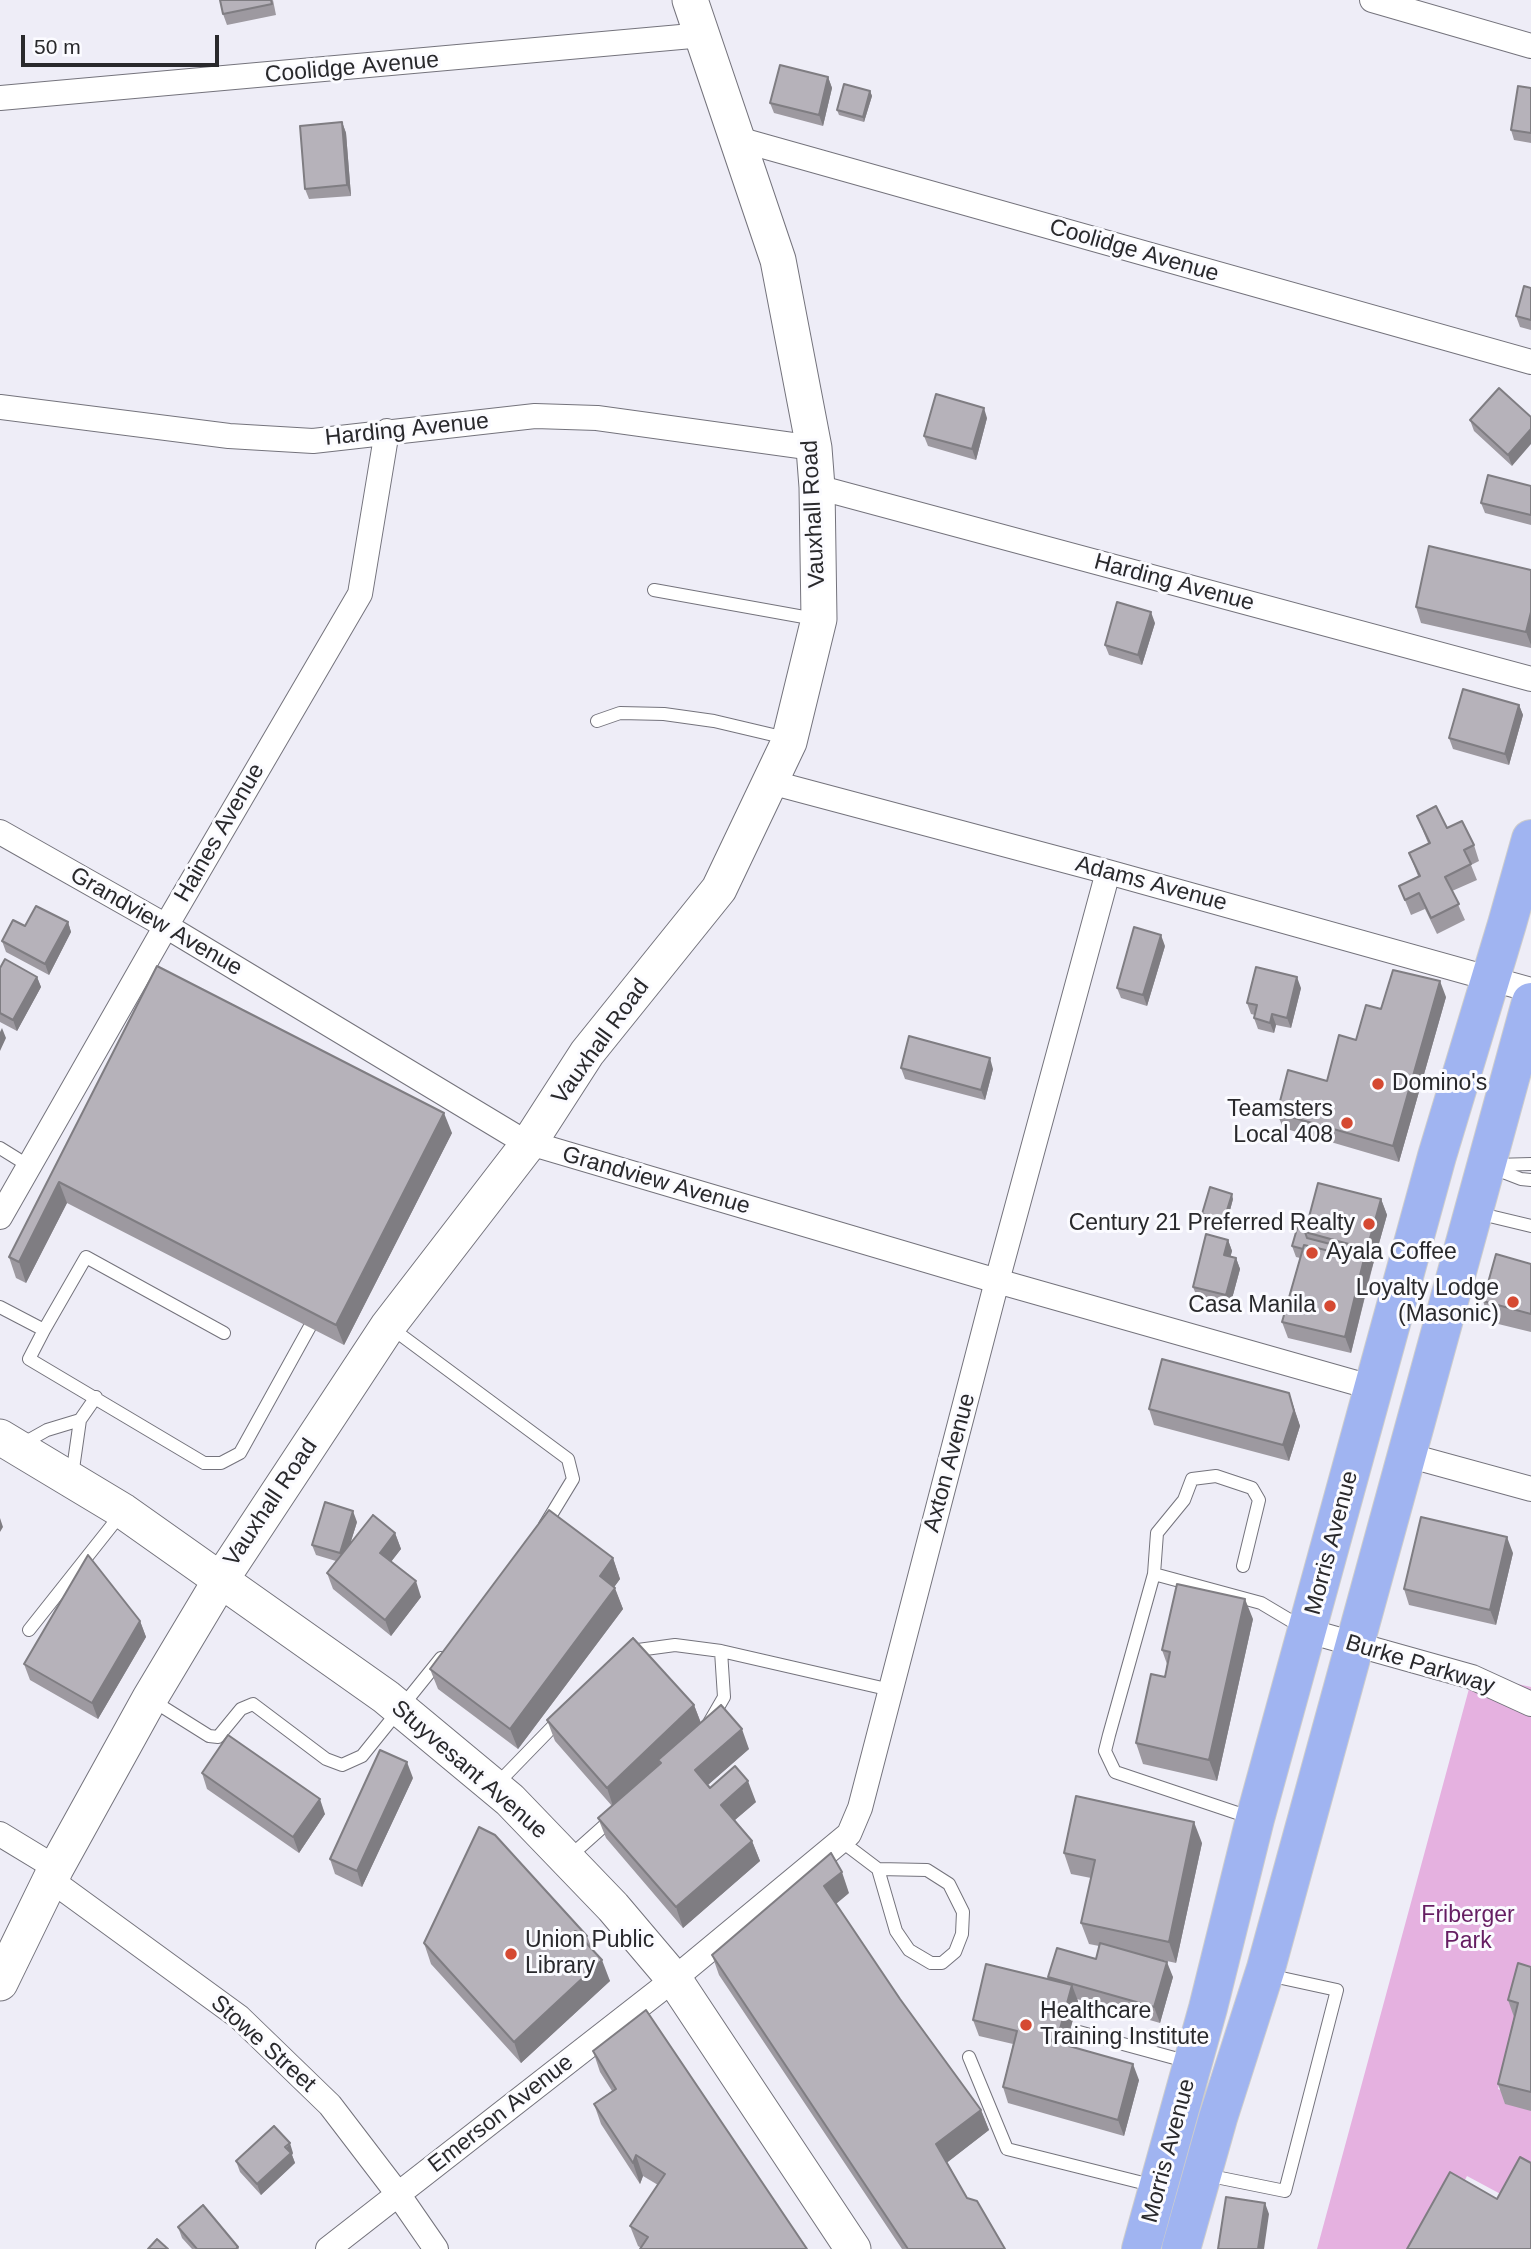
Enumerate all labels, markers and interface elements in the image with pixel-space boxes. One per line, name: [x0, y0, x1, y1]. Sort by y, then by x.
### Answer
scale bar: [24, 21, 222, 65]
text: 50 m: [34, 35, 81, 58]
street label: Coolidge Avenue: [264, 47, 440, 89]
street label: Coolidge Avenue: [1046, 214, 1222, 288]
street label: Harding Avenue: [324, 408, 490, 452]
street label: Vauxhall Road: [796, 439, 832, 589]
street label: Harding Avenue: [1091, 548, 1257, 618]
street label: Haines Avenue: [169, 759, 271, 907]
street label: Adams Avenue: [1072, 851, 1230, 917]
street label: Grandview Avenue: [65, 862, 247, 982]
street label: Vauxhall Road: [546, 974, 656, 1110]
place label: Domino's: [1392, 1070, 1487, 1098]
marker: Domino's: [1370, 1076, 1386, 1092]
place label: Teamsters Local 408: [1227, 1096, 1333, 1150]
marker: Teamsters Local 408: [1339, 1115, 1355, 1131]
street label: Grandview Avenue: [559, 1141, 753, 1221]
place label: Century 21 Preferred Realty: [1069, 1210, 1355, 1238]
marker: Century 21 Preferred Realty: [1361, 1216, 1377, 1232]
place label: Ayala Coffee: [1326, 1239, 1457, 1267]
marker: Ayala Coffee: [1304, 1245, 1320, 1261]
place label: Loyalty Lodge (Masonic): [1356, 1275, 1499, 1329]
place label: Casa Manila: [1188, 1292, 1316, 1320]
marker: Loyalty Lodge (Masonic): [1505, 1294, 1521, 1310]
marker: Casa Manila: [1322, 1298, 1338, 1314]
street label: Axton Avenue: [918, 1390, 982, 1536]
street label: Vauxhall Road: [218, 1434, 324, 1572]
street label: Morris Avenue: [1300, 1468, 1364, 1618]
street label: Burke Parkway: [1342, 1629, 1498, 1701]
street label: Stuyvesant Avenue: [385, 1695, 553, 1845]
park label: Friberger Park: [1421, 1902, 1515, 1956]
place label: Union Public Library: [525, 1927, 654, 1981]
marker: Union Public Library: [503, 1946, 519, 1962]
street label: Stowe Street: [205, 1990, 321, 2098]
place label: Healthcare Training Institute: [1040, 1998, 1209, 2052]
marker: Healthcare Training Institute: [1018, 2017, 1034, 2033]
street label: Emerson Avenue: [423, 2049, 579, 2179]
street label: Morris Avenue: [1137, 2076, 1201, 2226]

